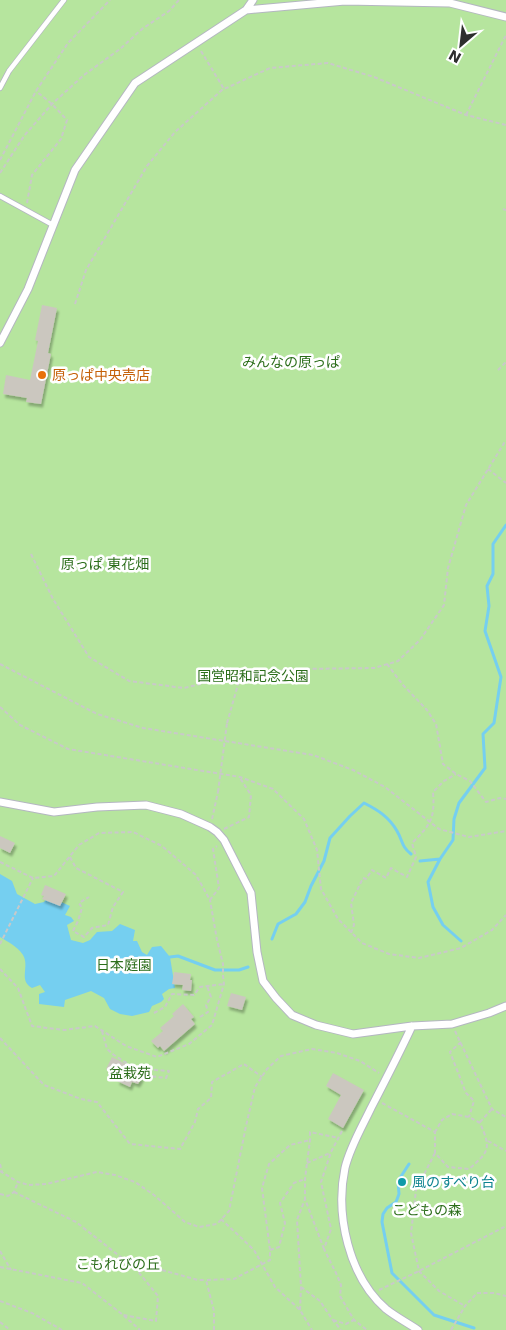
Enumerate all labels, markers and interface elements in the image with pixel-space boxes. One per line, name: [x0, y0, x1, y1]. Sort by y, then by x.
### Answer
north arrow: [436, 20, 486, 70]
text: N: [446, 47, 464, 66]
park label: みんなの原っぱ: [242, 354, 340, 370]
place label: 原っぱ中央売店: [52, 367, 150, 383]
marker: 原っぱ中央売店: [36, 369, 48, 381]
park label: 原っぱ 東花畑: [61, 556, 149, 572]
park label: 国営昭和記念公園: [197, 668, 309, 684]
park label: 日本庭園: [96, 957, 152, 973]
park label: 盆栽苑: [109, 1065, 151, 1081]
place label: 風のすべり台: [412, 1174, 495, 1190]
marker: 風のすべり台: [396, 1176, 408, 1188]
park label: こどもの森: [392, 1202, 462, 1218]
park label: こもれびの丘: [76, 1256, 160, 1272]

